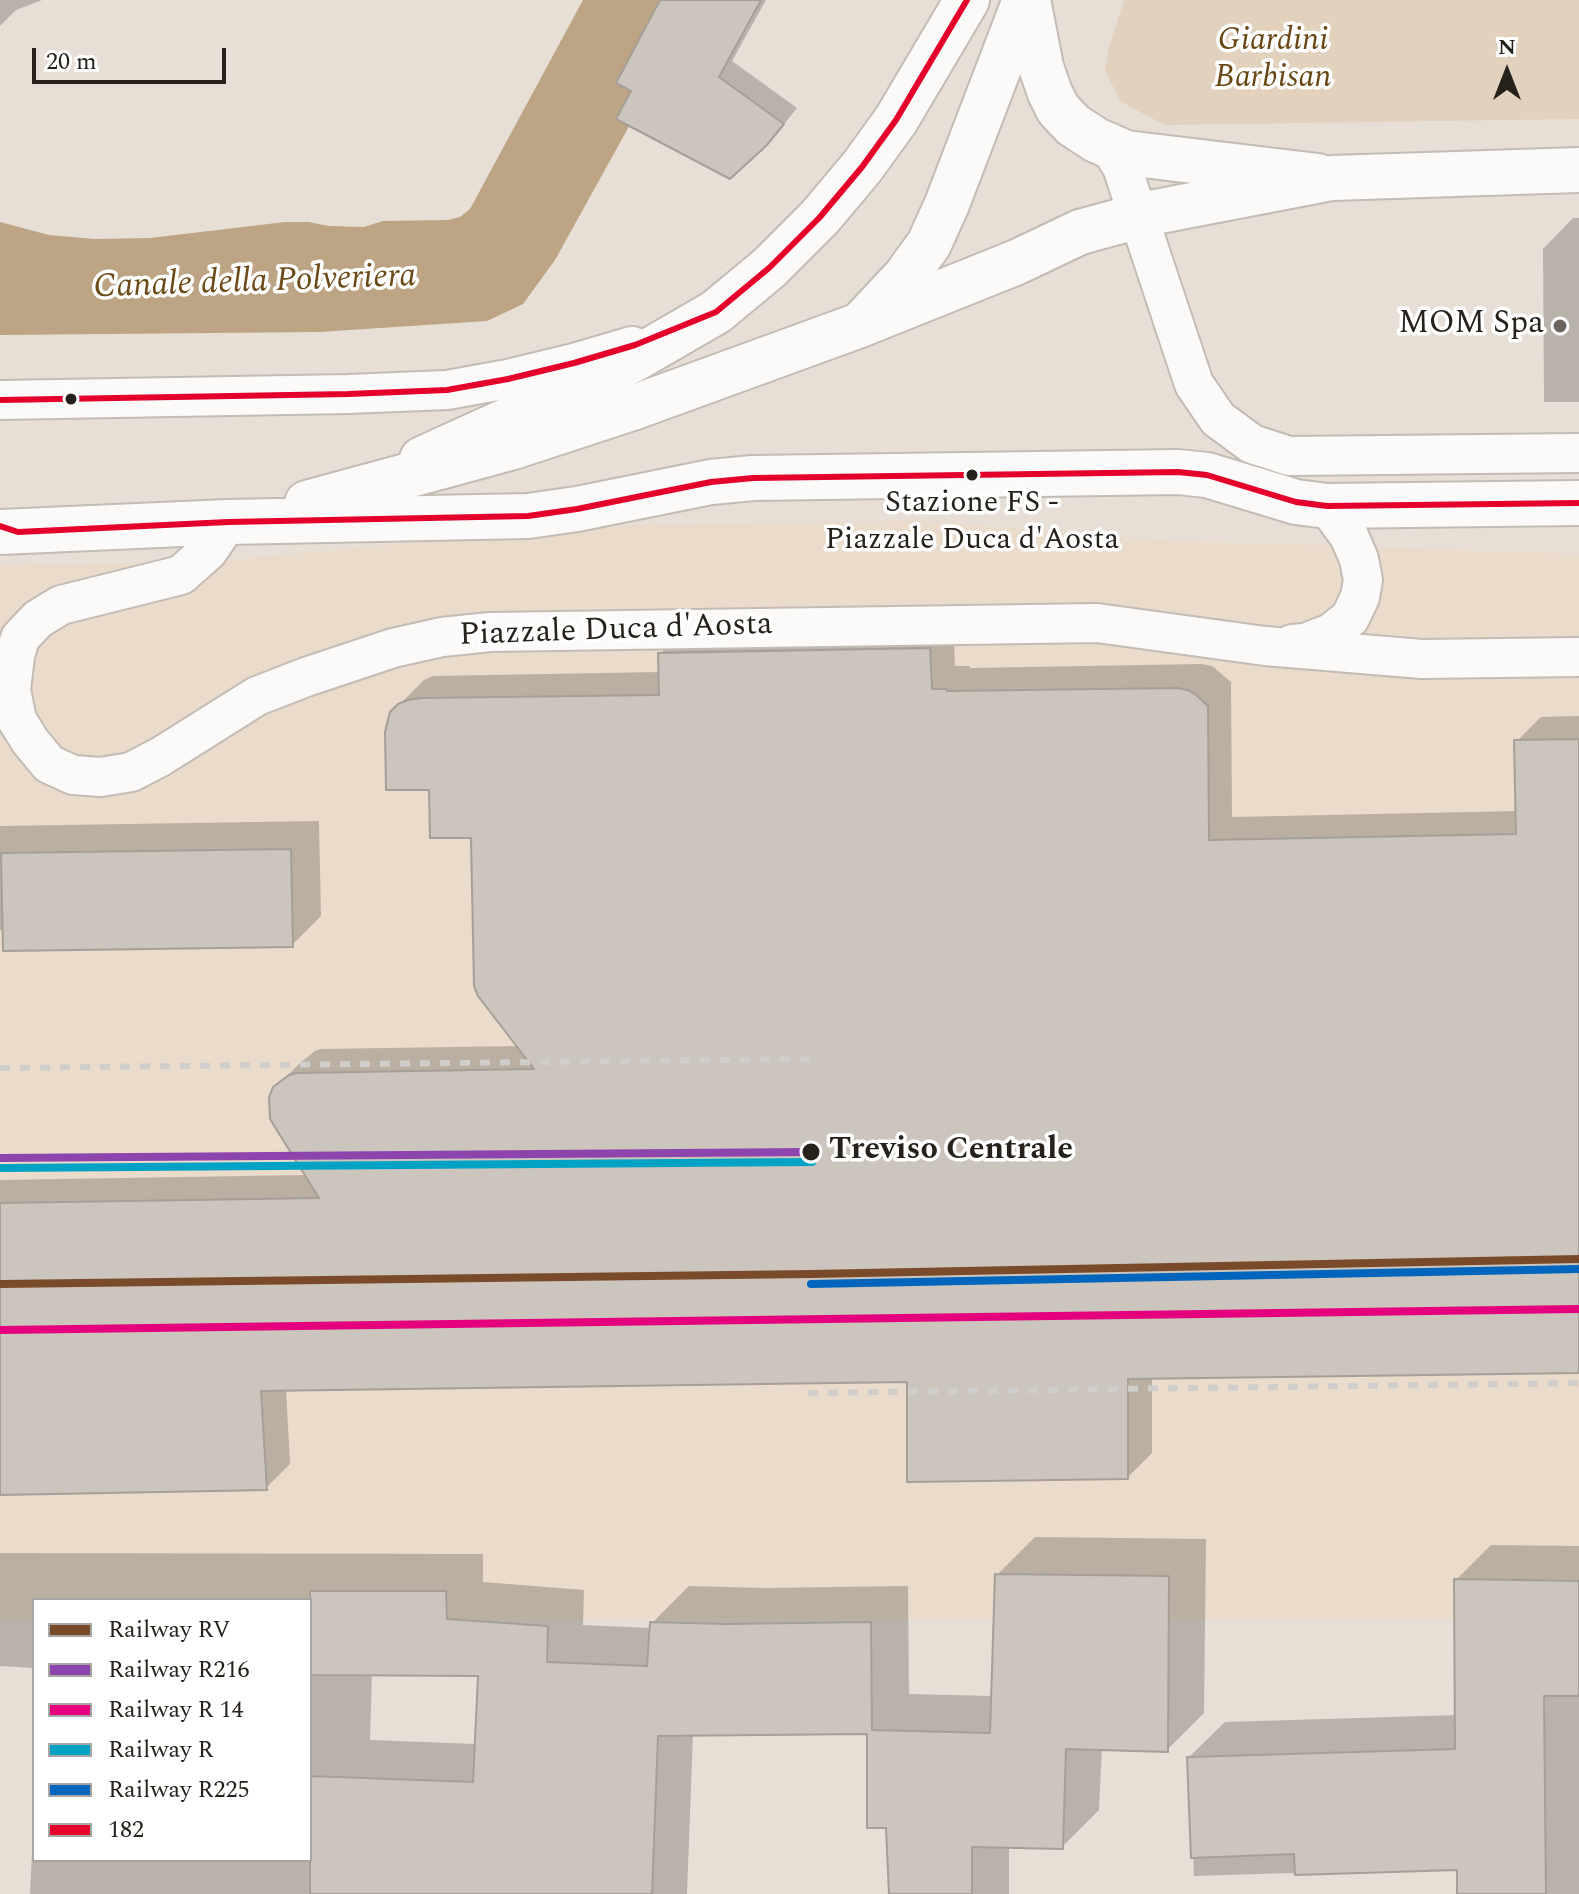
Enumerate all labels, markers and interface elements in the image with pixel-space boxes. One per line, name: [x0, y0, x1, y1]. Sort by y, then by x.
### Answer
park label: Giardini Barbisan: [1215, 24, 1331, 99]
text: N: [1498, 31, 1516, 64]
scale bar: [36, 32, 230, 82]
north arrow: [1467, 32, 1547, 112]
text: 20 m: [46, 44, 97, 80]
water label: Canale della Polveriera: [93, 258, 417, 310]
place label: MOM Spa: [1398, 307, 1544, 345]
marker: MOM Spa: [1551, 317, 1569, 335]
unlabelled marker: [63, 391, 79, 407]
marker: Stazione FS - Piazzale Duca d'Aosta: [964, 467, 980, 483]
place label: Stazione FS - Piazzale Duca d'Aosta: [825, 487, 1119, 558]
street label: Piazzale Duca d'Aosta: [459, 607, 773, 657]
place label: Treviso Centrale: [829, 1133, 1073, 1171]
marker: Treviso Centrale: [800, 1141, 822, 1163]
legend: [32, 1598, 312, 1862]
text: Railway RV: [108, 1612, 231, 1648]
text: Railway R216: [108, 1652, 249, 1688]
text: Railway R 14: [108, 1692, 243, 1728]
text: Railway R: [108, 1732, 213, 1768]
text: Railway R225: [108, 1772, 249, 1808]
text: 182: [108, 1812, 144, 1848]

